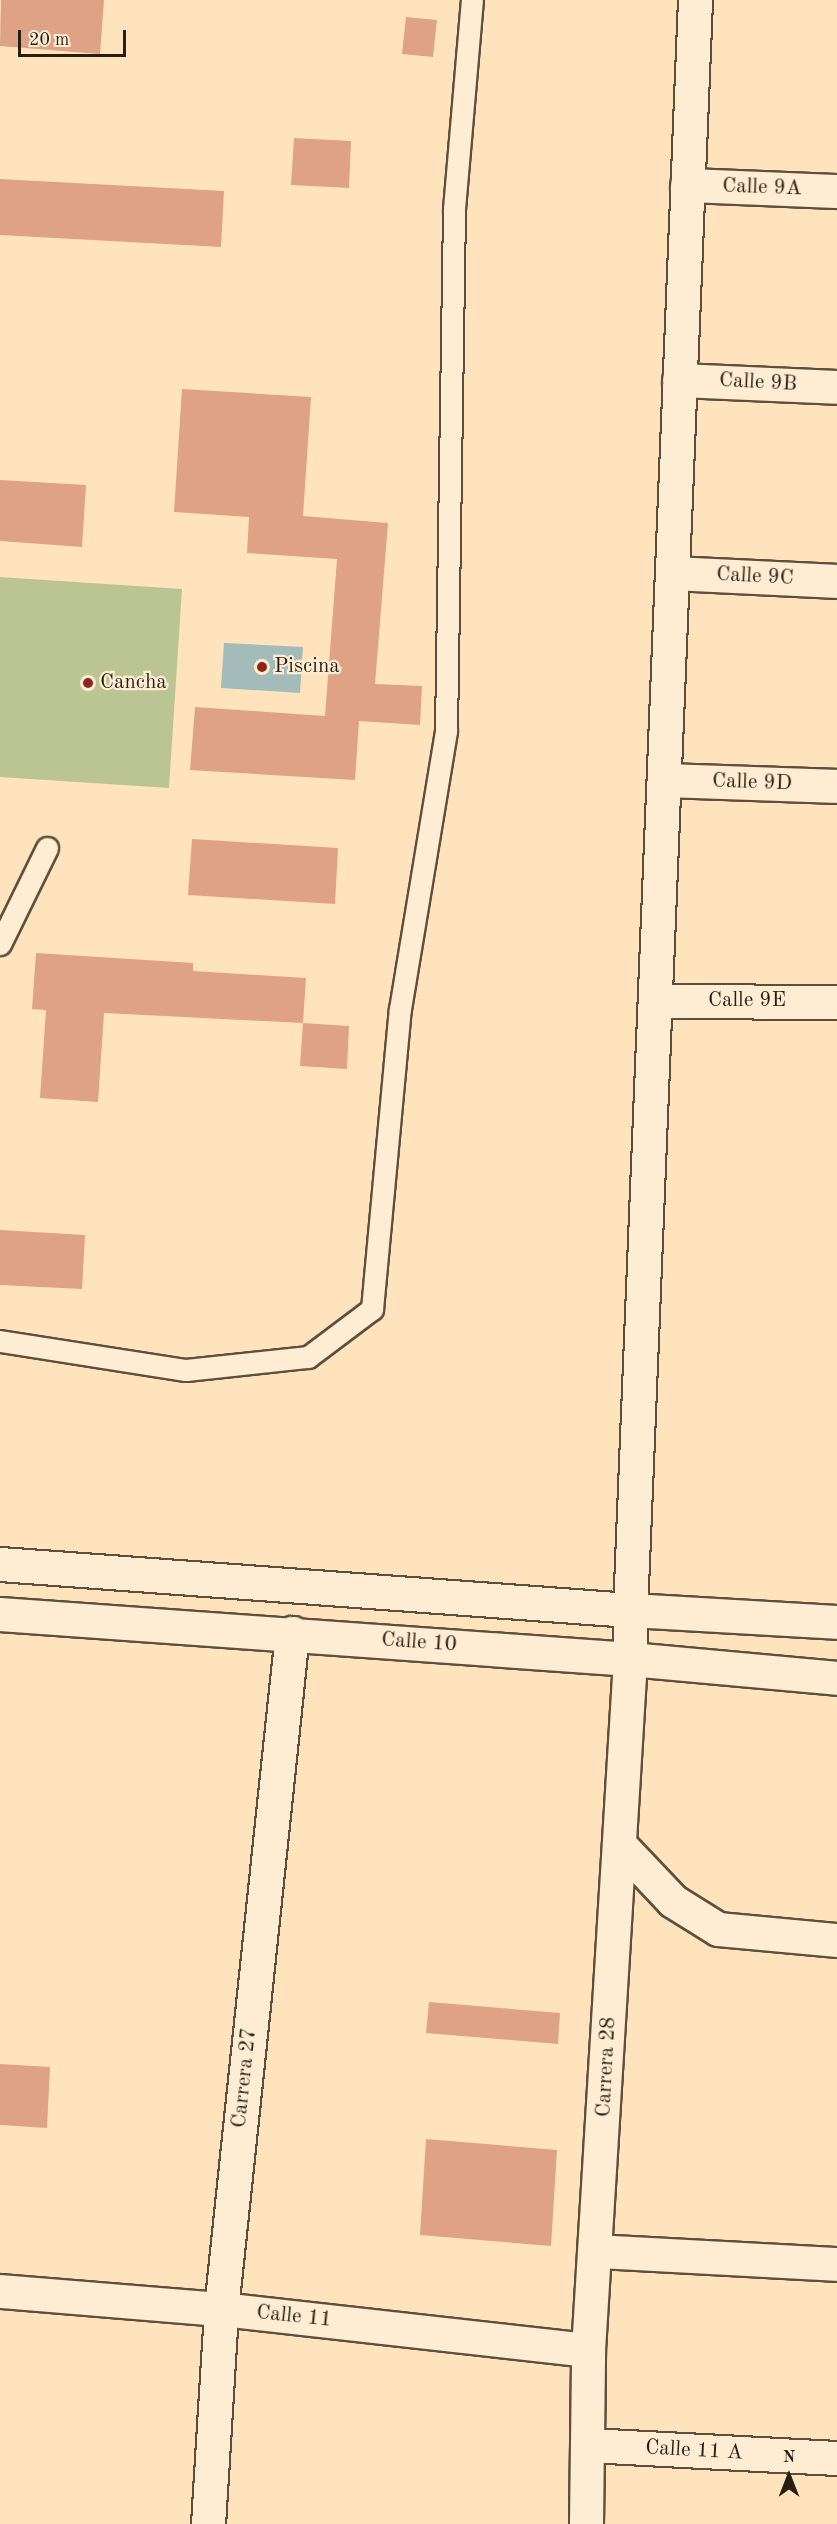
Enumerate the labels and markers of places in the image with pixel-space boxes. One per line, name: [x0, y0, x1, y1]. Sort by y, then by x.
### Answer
place label: Piscina: [274, 654, 340, 680]
marker: Piscina: [255, 660, 269, 674]
place label: Cancha: [100, 670, 167, 696]
marker: Cancha: [81, 676, 95, 690]

